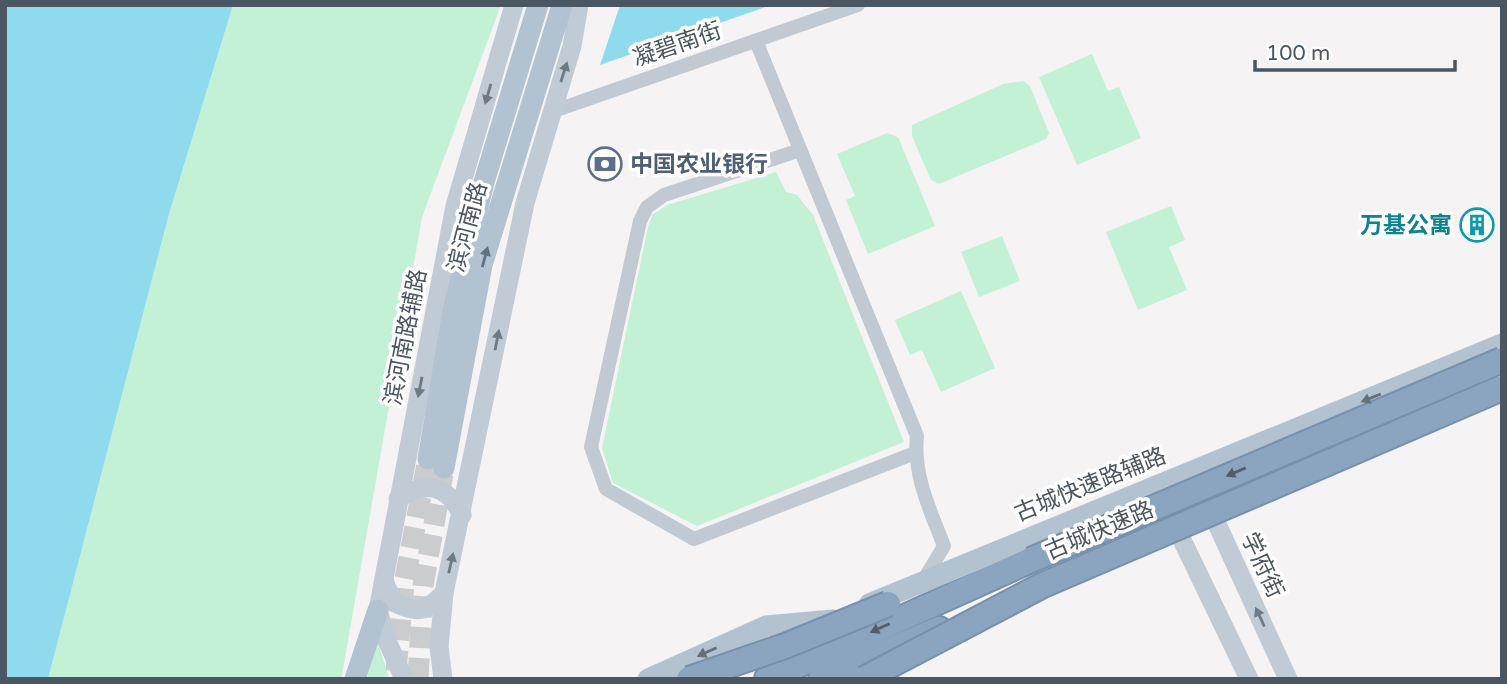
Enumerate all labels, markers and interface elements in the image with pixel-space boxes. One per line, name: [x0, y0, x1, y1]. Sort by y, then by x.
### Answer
street label: 凝碧南街: [629, 17, 725, 73]
scale bar: [1255, 28, 1454, 72]
text: 100 m: [1266, 41, 1330, 66]
one-way arrow: [559, 61, 570, 82]
one-way arrow: [482, 84, 492, 105]
bank icon: 中国农业银行: [586, 145, 624, 183]
place label: 中国农业银行: [630, 151, 768, 179]
street label: 滨河南路: [443, 179, 493, 275]
building icon: 万基公寓: [1458, 206, 1496, 244]
place label: 万基公寓: [1360, 212, 1452, 240]
one-way arrow: [480, 246, 491, 268]
street label: 滨河南路辅路: [379, 267, 433, 408]
one-way arrow: [492, 329, 503, 351]
one-way arrow: [414, 376, 425, 398]
one-way arrow: [1360, 392, 1381, 403]
street label: 古城快速路辅路: [1010, 442, 1170, 528]
one-way arrow: [1225, 467, 1246, 478]
street label: 古城快速路: [1041, 496, 1158, 566]
street label: 学府街: [1235, 528, 1289, 603]
one-way arrow: [446, 552, 457, 574]
one-way arrow: [1254, 607, 1266, 627]
one-way arrow: [870, 622, 890, 634]
one-way arrow: [697, 646, 717, 658]

